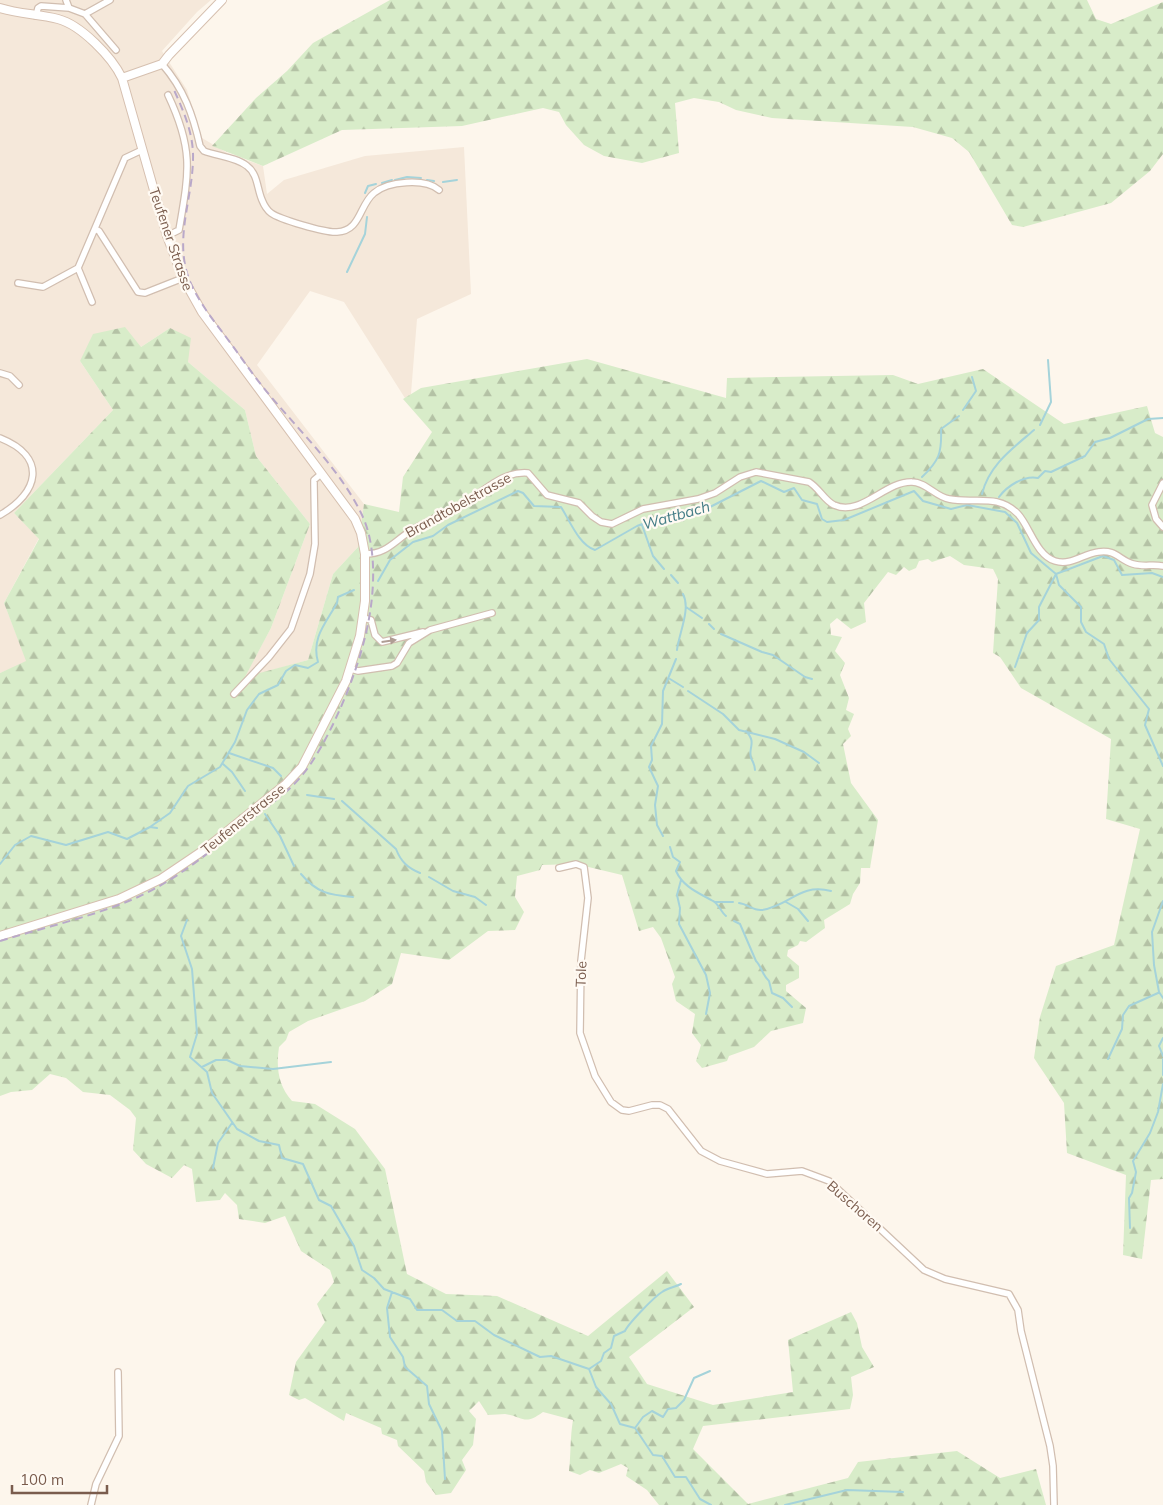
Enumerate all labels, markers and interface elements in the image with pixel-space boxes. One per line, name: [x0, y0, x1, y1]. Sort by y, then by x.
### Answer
street label: Teufener Strasse: [145, 185, 197, 293]
street label: Brandtobelstrasse: [402, 468, 514, 542]
water label: Wattbach: [640, 496, 712, 534]
one-way arrow: [382, 637, 398, 645]
street label: Teufenerstrasse: [197, 780, 289, 858]
street label: Tole: [572, 961, 590, 987]
street label: Buschoren: [823, 1177, 887, 1235]
scale bar: [12, 1462, 108, 1494]
text: 100 m: [20, 1470, 64, 1489]

